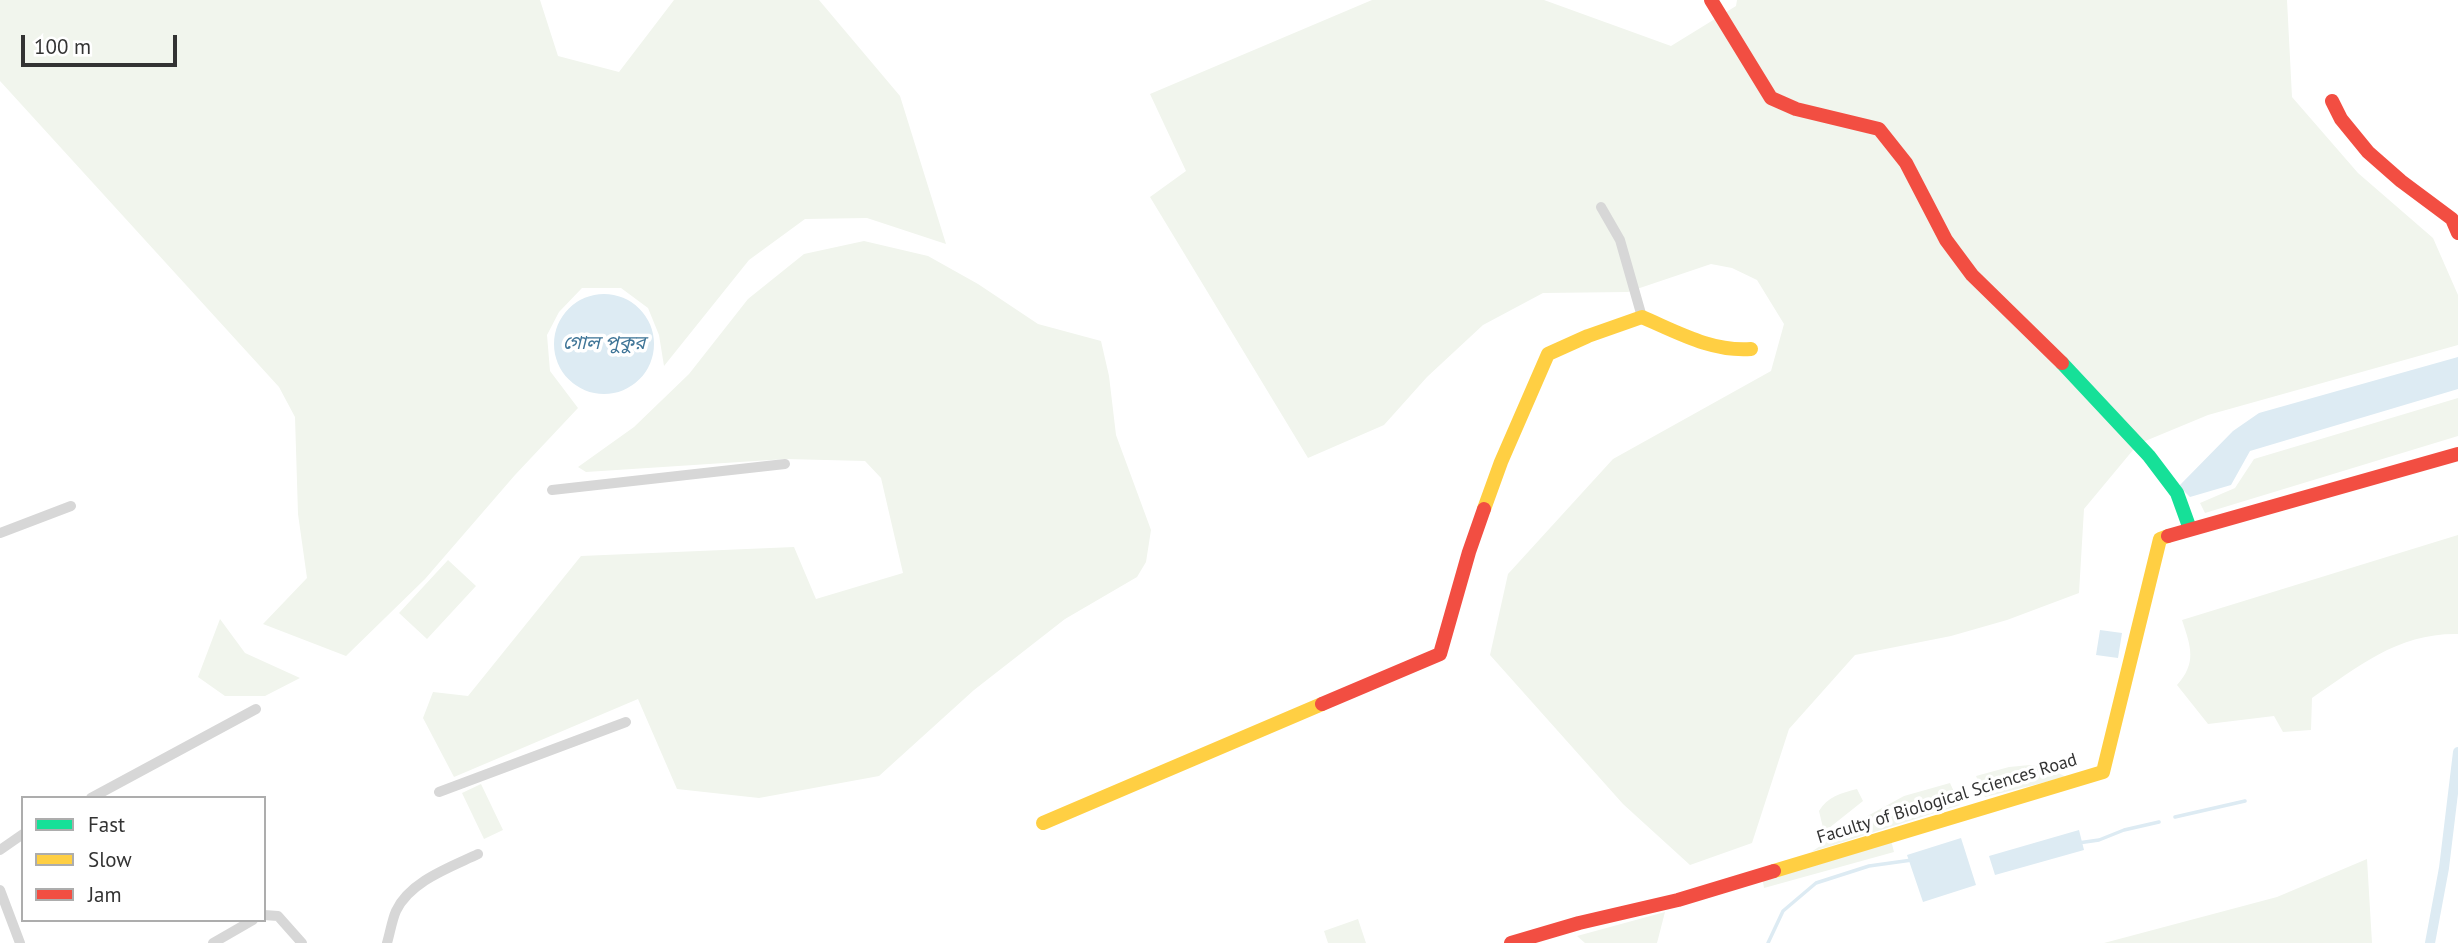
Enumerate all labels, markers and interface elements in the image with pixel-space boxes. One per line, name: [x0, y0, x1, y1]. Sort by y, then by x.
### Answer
scale bar: [24, 21, 180, 65]
text: 100 m: [34, 33, 91, 60]
water label: গোল পুকুর: [563, 333, 645, 355]
street label: Faculty of Biological Sciences Road: [1814, 749, 2080, 849]
legend: [21, 796, 266, 922]
text: Fast: [88, 811, 125, 838]
text: Slow: [88, 846, 132, 873]
text: Jam: [88, 881, 122, 908]

